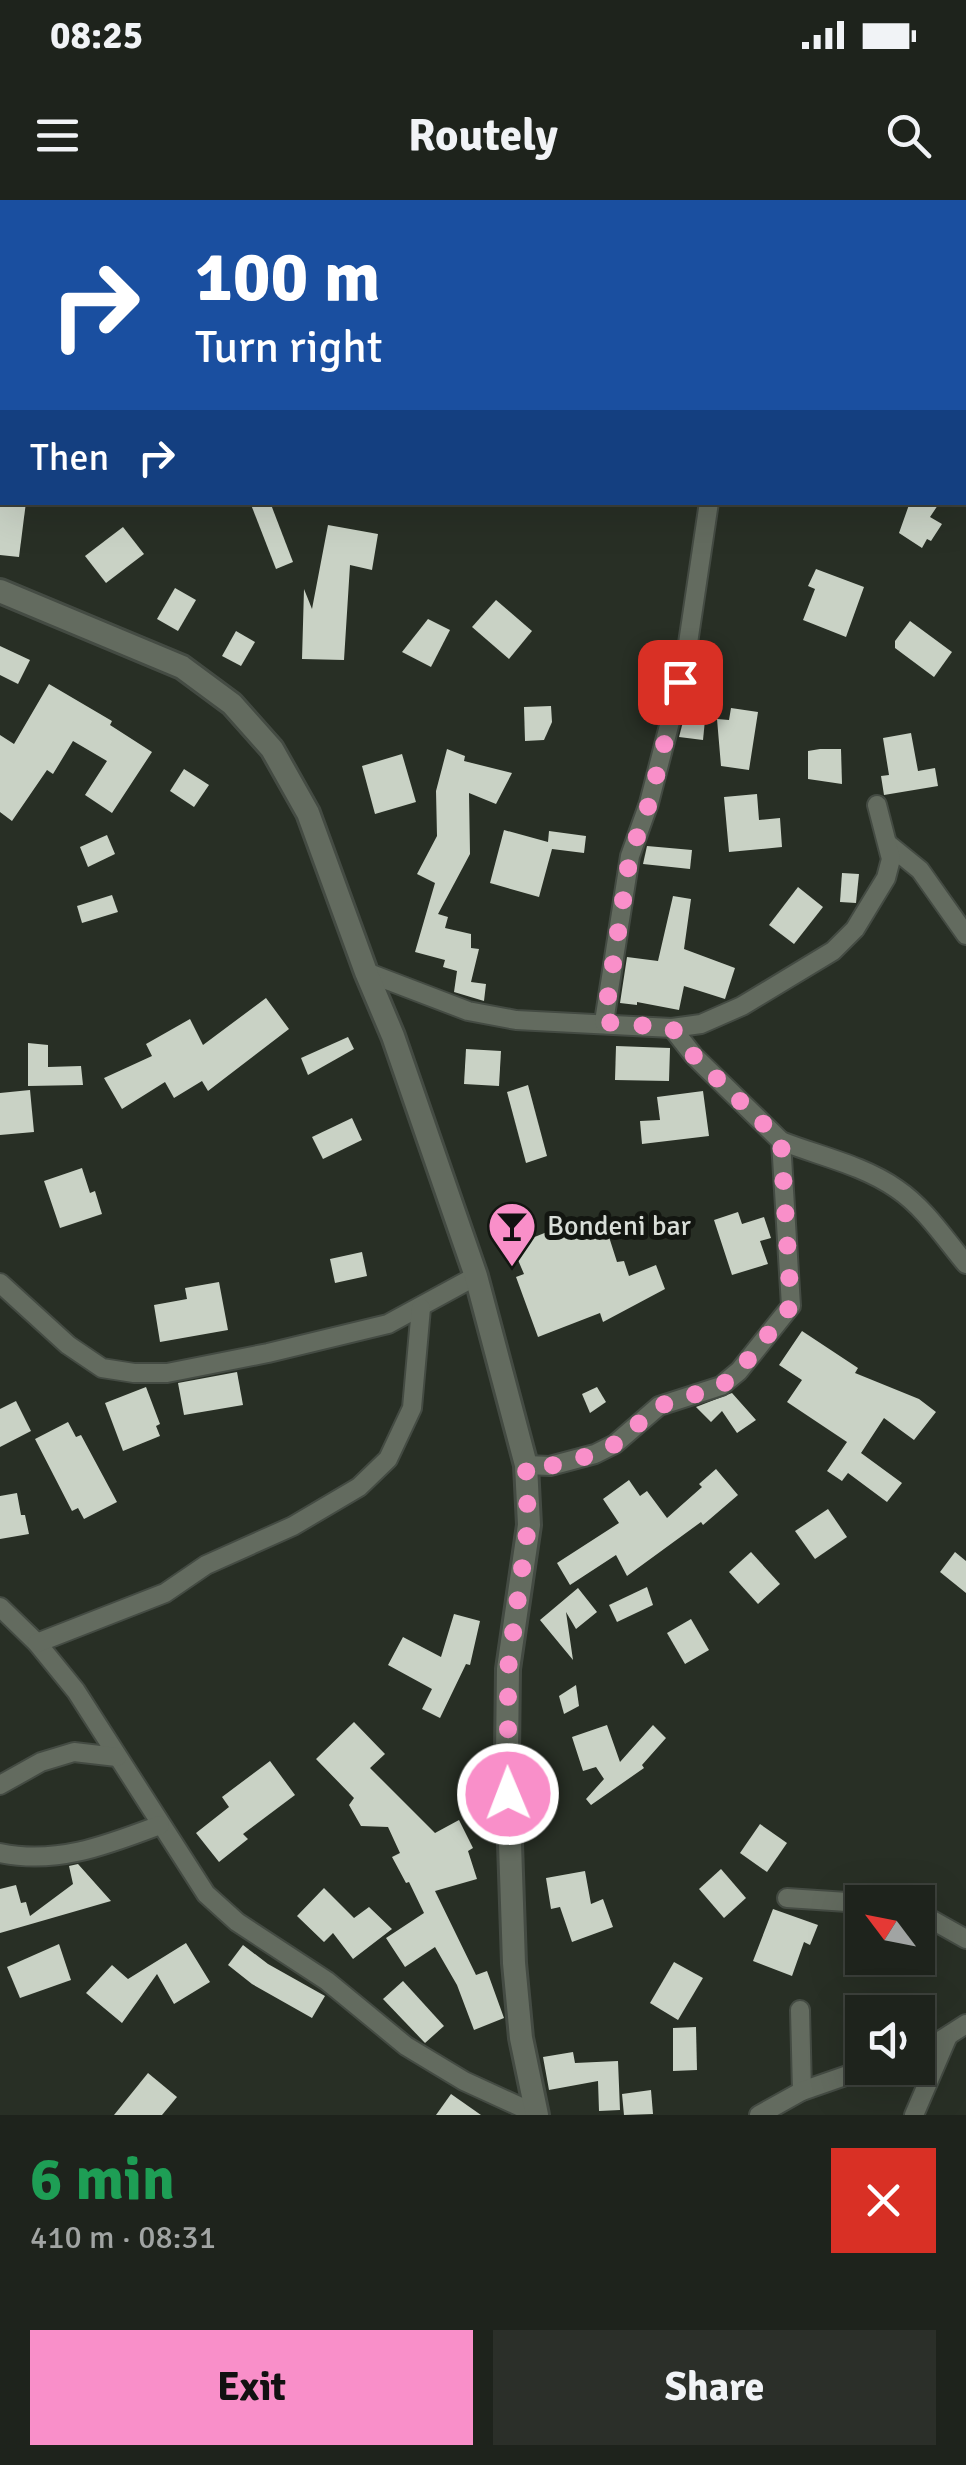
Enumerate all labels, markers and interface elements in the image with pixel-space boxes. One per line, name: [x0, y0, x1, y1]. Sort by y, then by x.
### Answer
text: 08:25: [50, 12, 143, 59]
icon: menu: [30, 108, 85, 163]
text: Routely: [408, 108, 558, 163]
icon: search: [881, 108, 936, 163]
text: 100 m: [195, 234, 380, 320]
icon: right: [30, 240, 160, 370]
text: Turn right: [195, 320, 383, 375]
icon: right: [129, 430, 184, 485]
text: Then: [30, 434, 109, 481]
pin: [638, 640, 723, 725]
icon: arrive: [653, 655, 708, 710]
bar icon: Bondeni bar: [486, 1200, 538, 1268]
place label: Bondeni bar: [547, 1209, 692, 1243]
position arrow: [456, 1742, 560, 1846]
north arrow: [845, 1885, 935, 1975]
map controls: [845, 1885, 935, 2085]
button: sound: [845, 1995, 935, 2085]
text: 6 min: [30, 2143, 175, 2217]
button: close: [831, 2148, 936, 2253]
text: 410 m · 08:31: [30, 2218, 216, 2257]
button: Exit: [30, 2330, 473, 2445]
button: Share: [493, 2330, 936, 2445]

